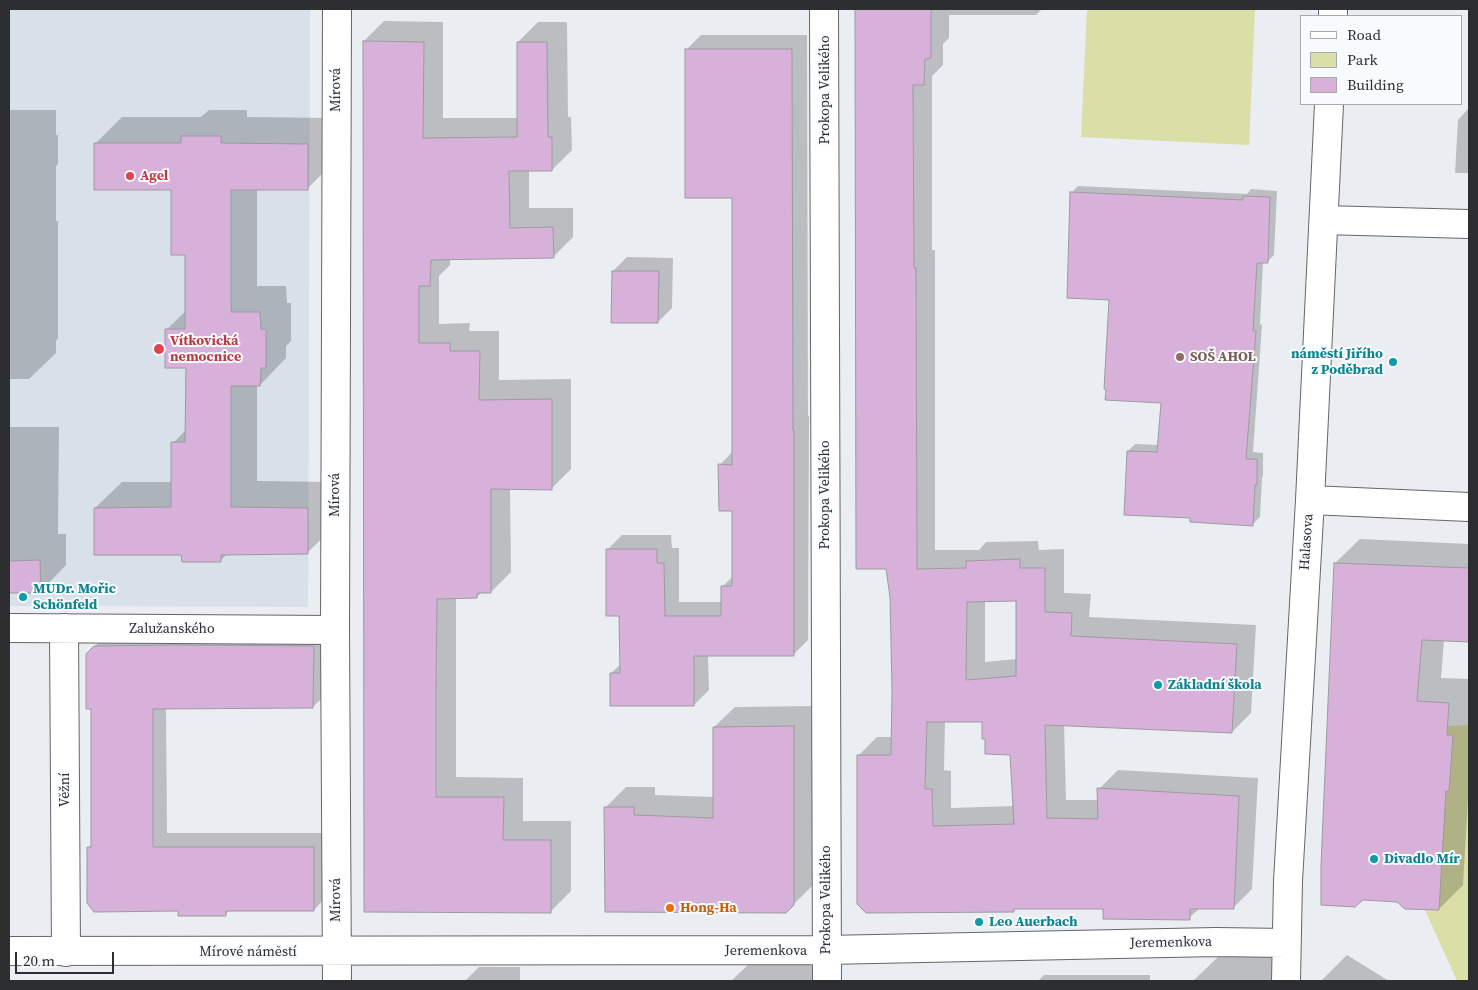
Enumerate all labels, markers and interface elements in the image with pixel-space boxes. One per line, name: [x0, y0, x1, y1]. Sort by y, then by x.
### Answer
legend: [1300, 15, 1463, 105]
text: Road: [1347, 24, 1381, 45]
street label: Prokopa Velikého: [817, 35, 833, 145]
text: Park: [1347, 49, 1378, 70]
street label: Mírová: [328, 68, 344, 112]
text: Building: [1347, 74, 1404, 95]
place label: Agel: [140, 168, 168, 184]
marker: Agel: [124, 170, 136, 182]
place label: Vítkovická nemocnice: [170, 333, 241, 366]
marker: Vítkovická nemocnice: [152, 342, 166, 356]
place label: náměstí Jiřího z Poděbrad: [1291, 346, 1383, 378]
place label: SOŠ AHOL: [1190, 349, 1256, 365]
marker: SOŠ AHOL: [1174, 351, 1186, 363]
marker: náměstí Jiřího z Poděbrad: [1387, 356, 1399, 368]
street label: Prokopa Velikého: [817, 440, 833, 550]
street label: Mírová: [327, 473, 343, 517]
street label: Halasova: [1297, 513, 1317, 571]
place label: MUDr. Mořic Schönfeld: [33, 581, 116, 614]
marker: MUDr. Mořic Schönfeld: [17, 591, 29, 603]
street label: Zalužanského: [129, 621, 215, 637]
place label: Základní škola: [1168, 677, 1262, 693]
marker: Základní škola: [1152, 679, 1164, 691]
street label: Věžní: [57, 773, 73, 807]
street label: Prokopa Velikého: [818, 845, 834, 955]
place label: Divadlo Mír: [1384, 851, 1460, 867]
marker: Divadlo Mír: [1368, 853, 1380, 865]
street label: Mírová: [328, 878, 344, 922]
place label: Hong-Ha: [680, 900, 737, 916]
marker: Hong-Ha: [664, 902, 676, 914]
place label: Leo Auerbach: [989, 914, 1078, 930]
marker: Leo Auerbach: [973, 916, 985, 928]
street label: Jeremenkova: [1130, 934, 1212, 952]
scale bar: [18, 942, 116, 974]
street label: Jeremenkova: [725, 943, 807, 959]
street label: Mírové náměstí: [199, 944, 297, 960]
text: 20 m: [23, 950, 55, 971]

